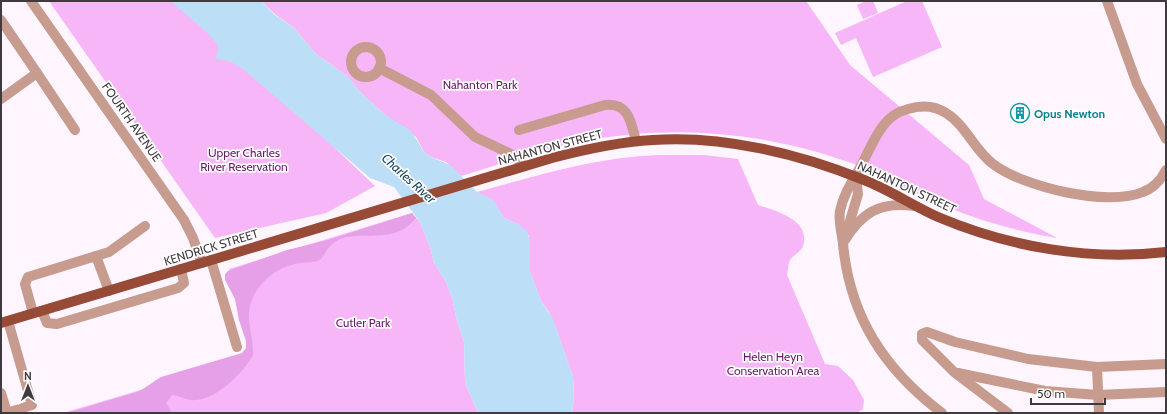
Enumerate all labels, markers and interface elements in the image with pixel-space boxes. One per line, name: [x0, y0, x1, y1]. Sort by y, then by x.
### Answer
park label: Nahanton Park: [443, 77, 518, 92]
street label: FOURTH AVENUE: [99, 79, 165, 165]
building icon: Opus Newton: [1009, 102, 1031, 124]
place label: Opus Newton: [1034, 106, 1105, 121]
street label: NAHANTON STREET: [496, 126, 604, 168]
park label: Upper Charles River Reservation: [200, 145, 288, 174]
water label: Charles River: [379, 150, 440, 207]
street label: NAHANTON STREET: [855, 158, 959, 217]
street label: KENDRICK STREET: [162, 225, 261, 269]
park label: Cutler Park: [336, 315, 391, 330]
park label: Helen Heyn Conservation Area: [727, 349, 819, 378]
north arrow: [8, 366, 48, 406]
text: N: [24, 369, 32, 383]
scale bar: [1031, 380, 1105, 406]
text: 50 m: [1037, 386, 1065, 401]

